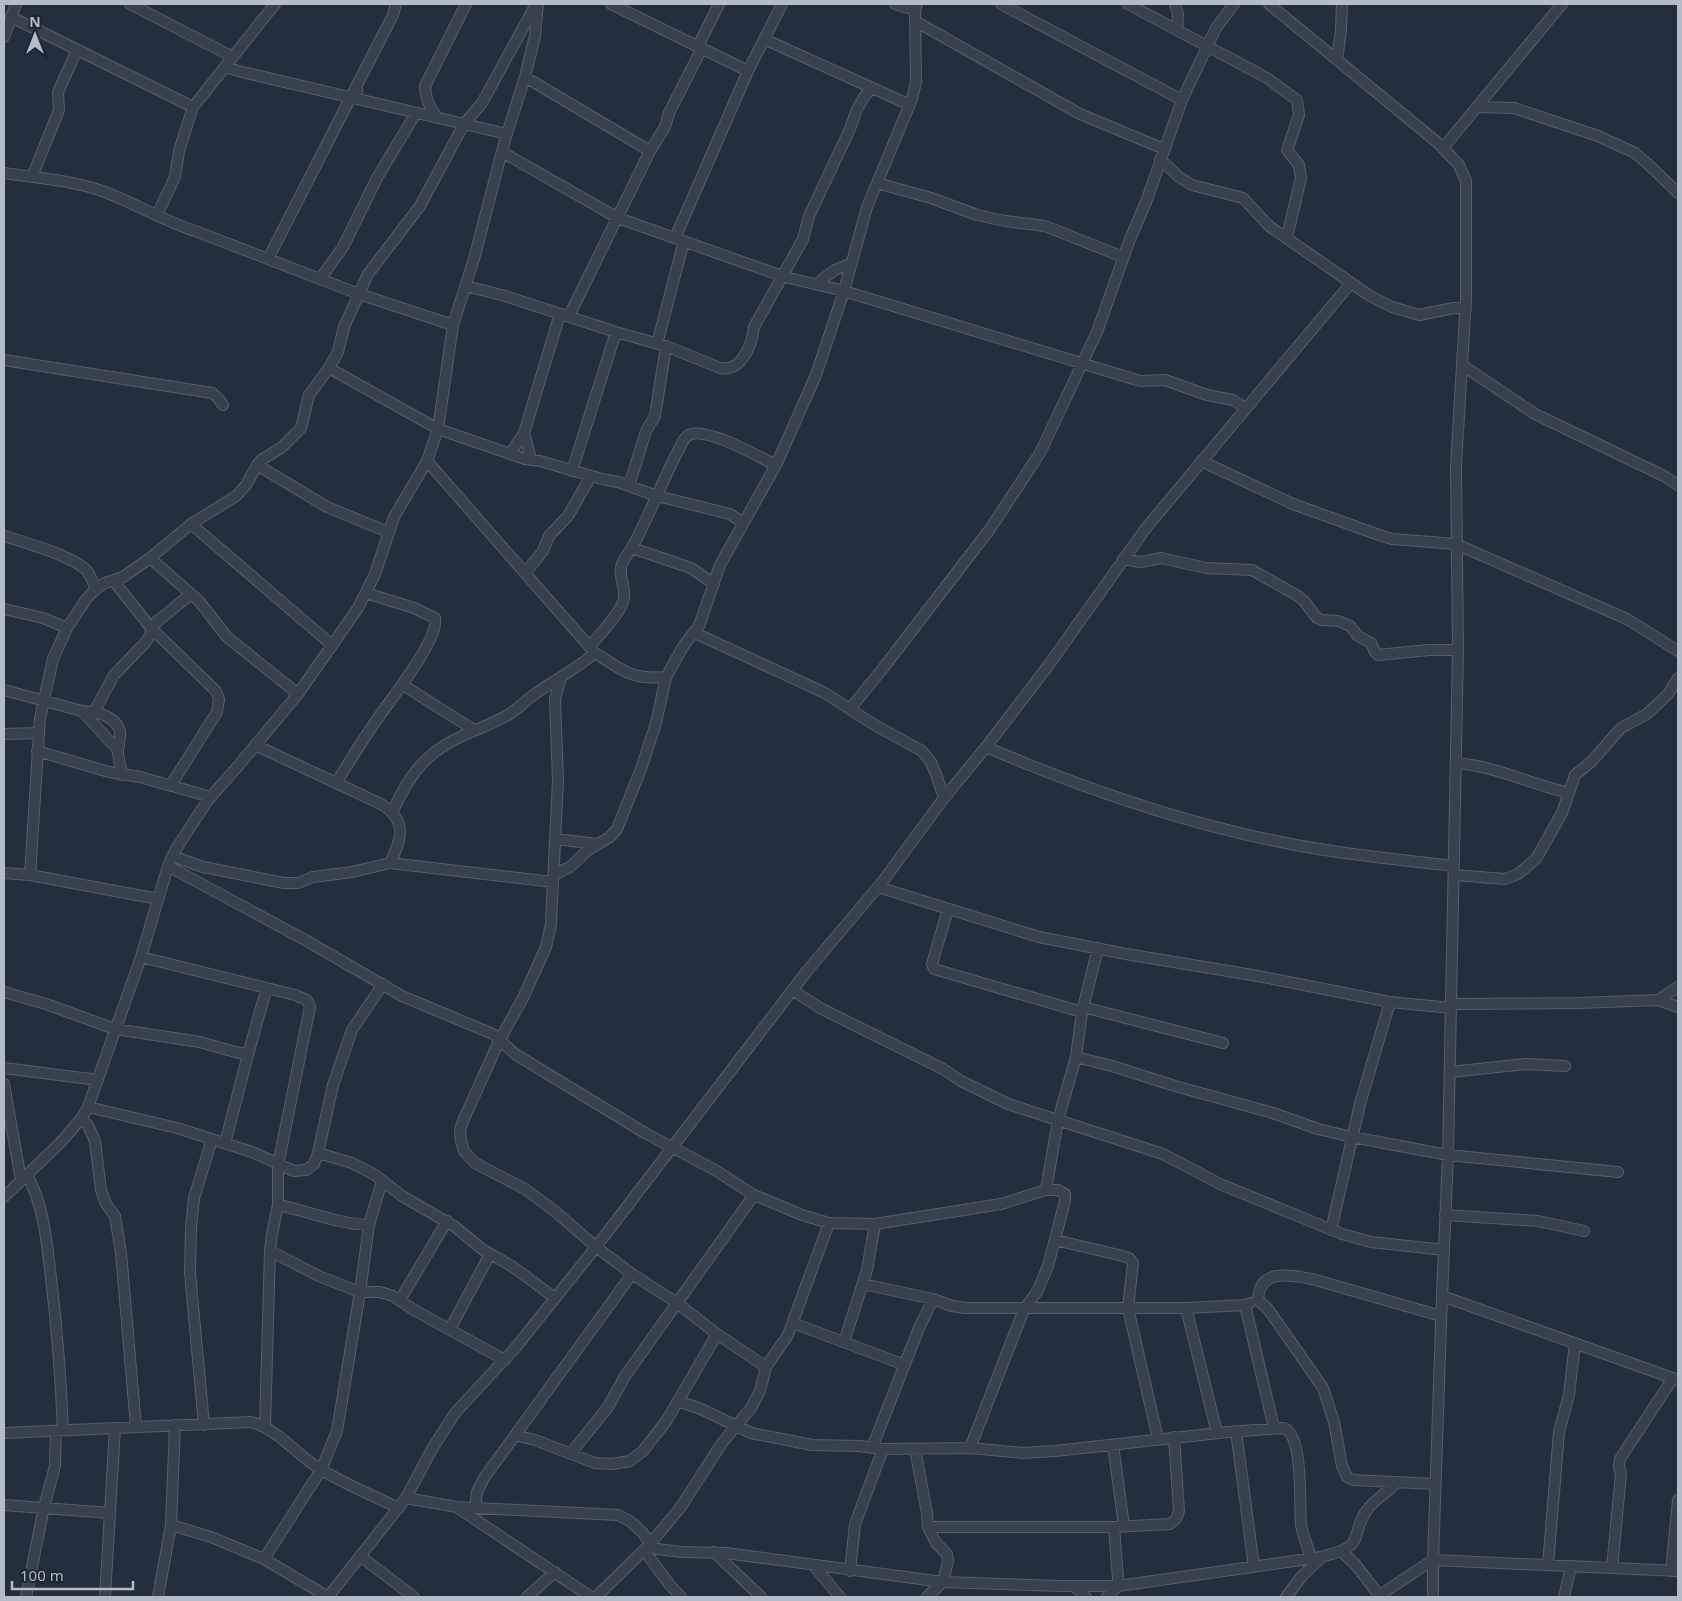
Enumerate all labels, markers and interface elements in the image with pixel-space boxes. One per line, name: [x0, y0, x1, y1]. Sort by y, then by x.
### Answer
north arrow: [10, 10, 60, 60]
text: N: [29, 12, 41, 31]
scale bar: [12, 1558, 134, 1590]
text: 100 m: [20, 1565, 64, 1585]

